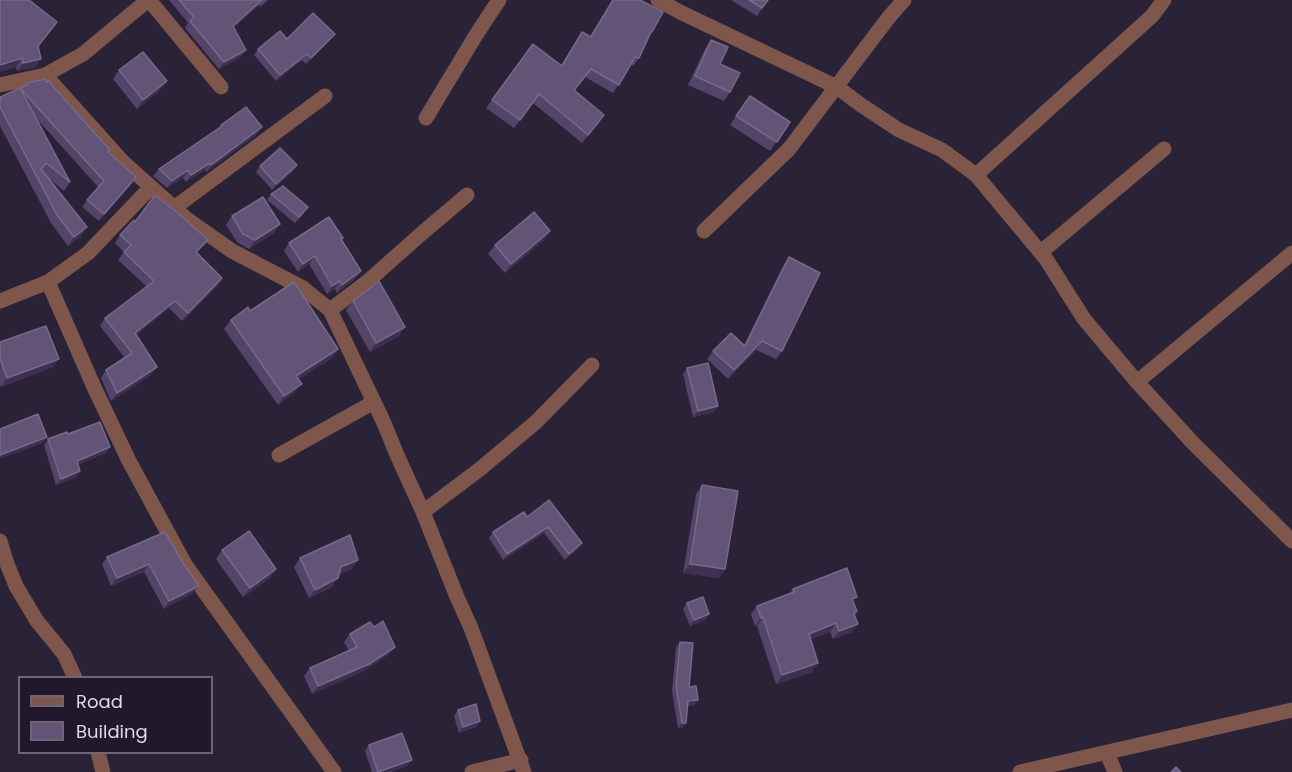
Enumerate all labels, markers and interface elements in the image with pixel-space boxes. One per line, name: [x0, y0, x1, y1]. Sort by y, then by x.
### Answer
legend: [18, 676, 213, 754]
text: Road: [76, 689, 123, 714]
text: Building: [76, 719, 148, 744]

